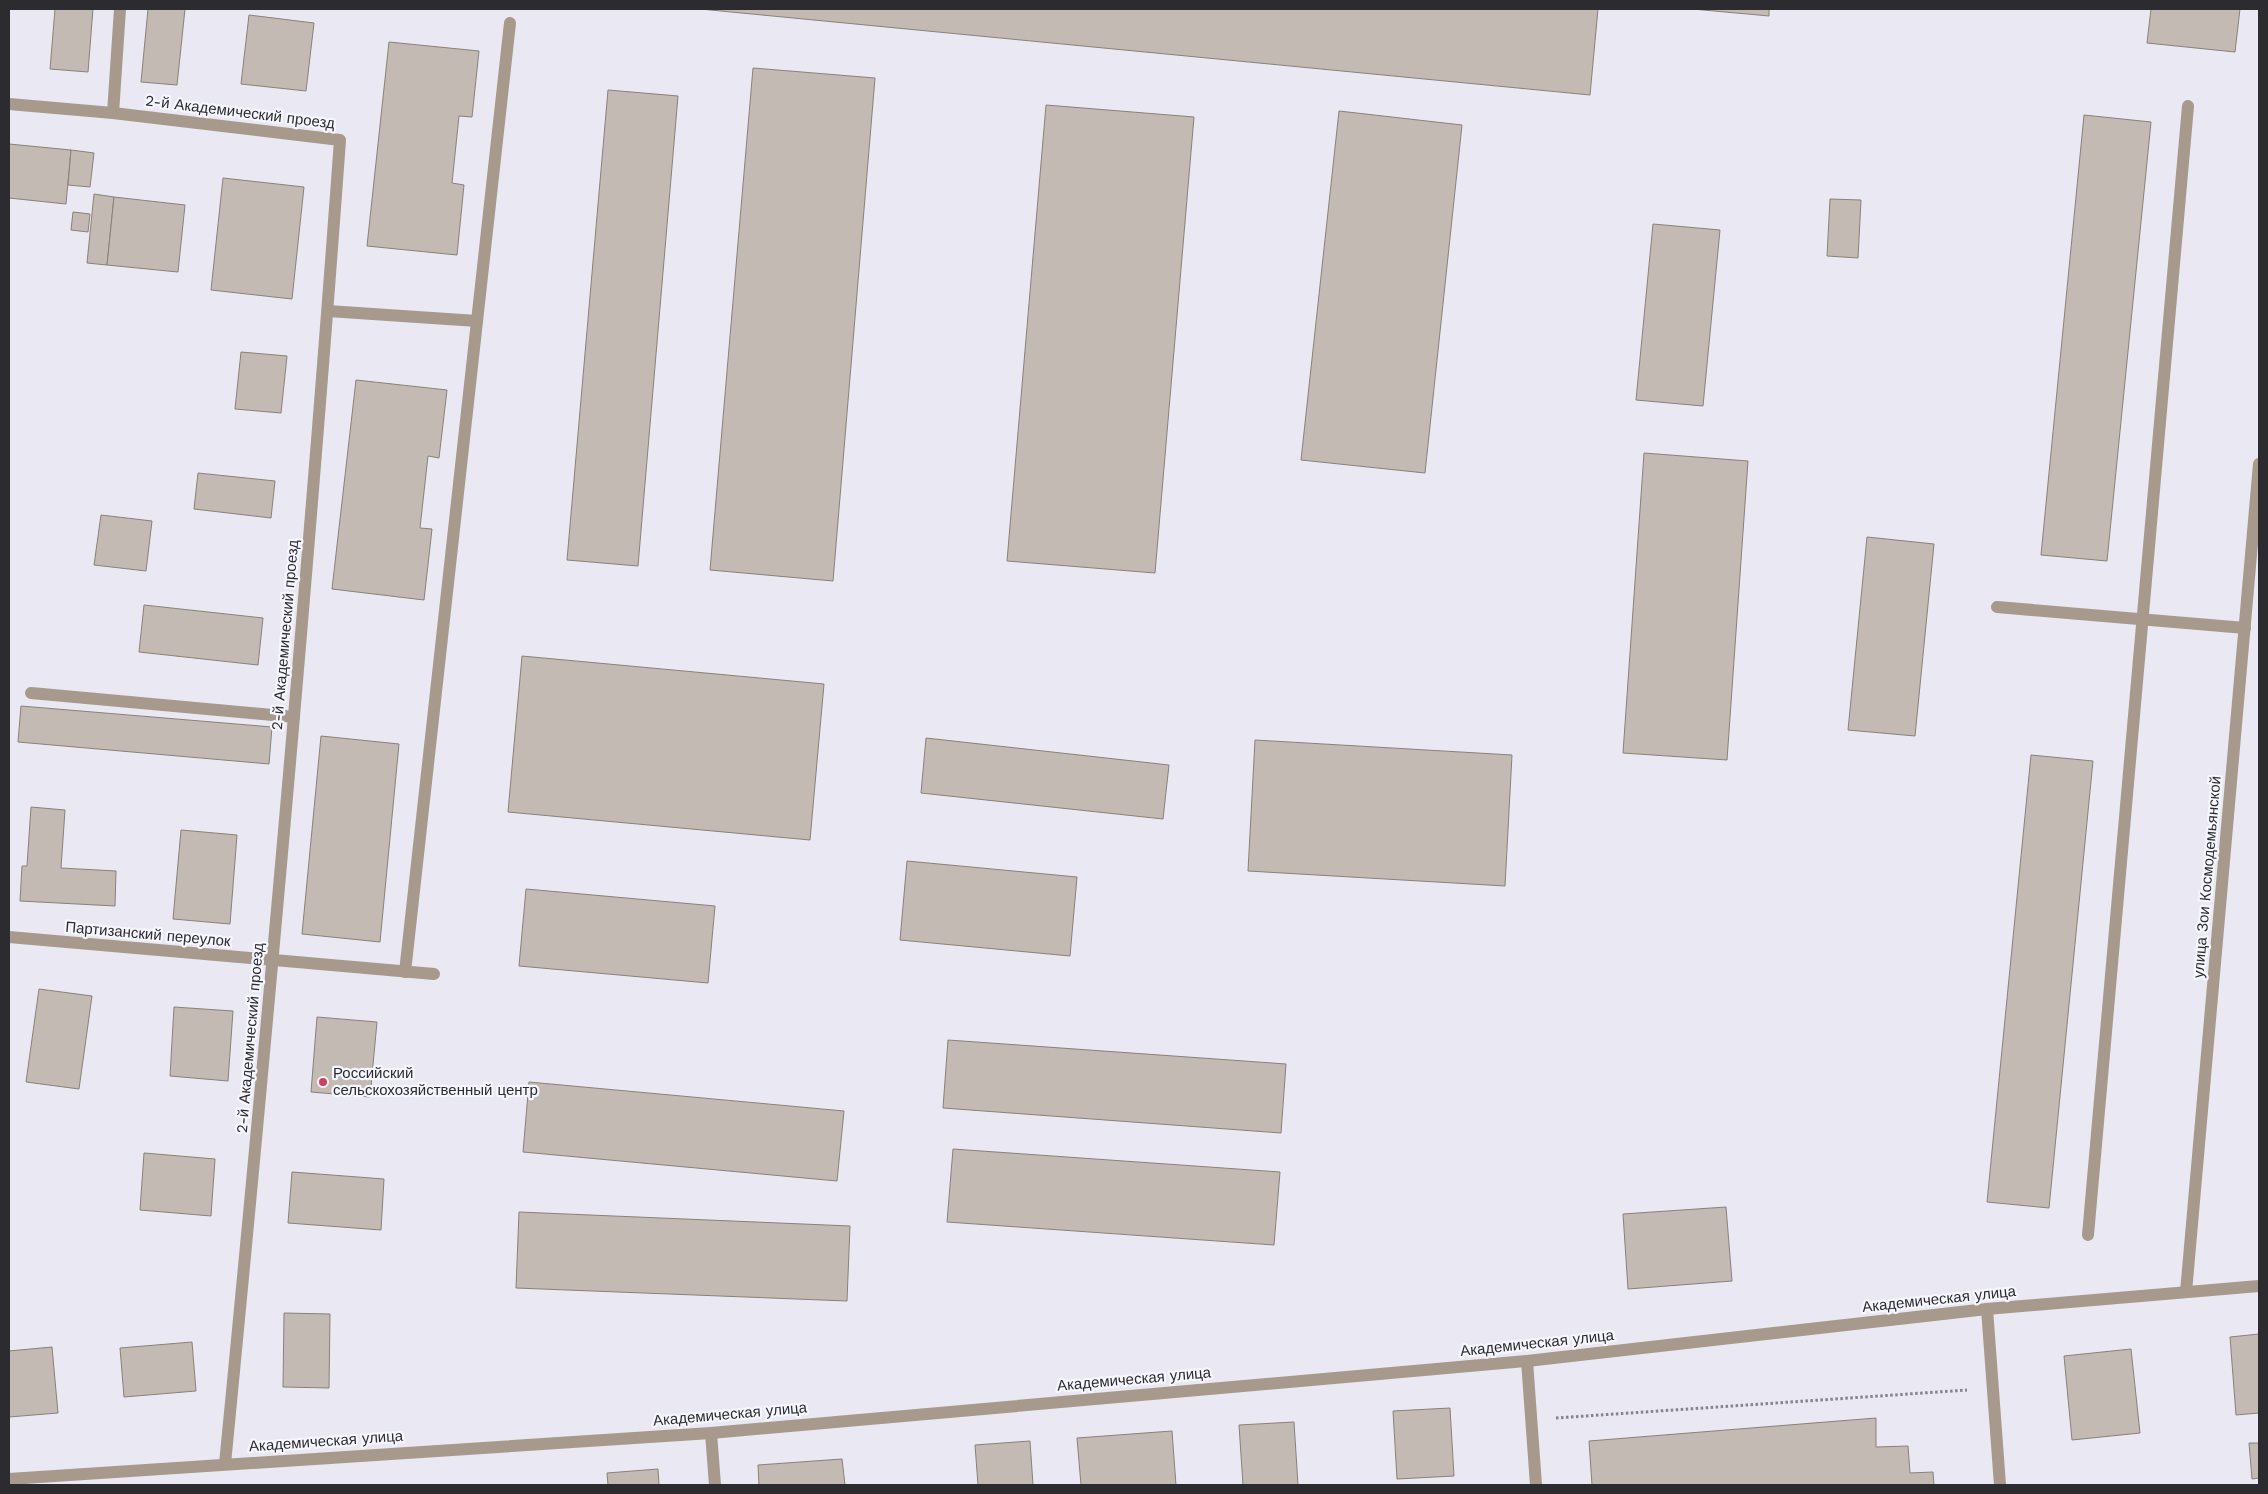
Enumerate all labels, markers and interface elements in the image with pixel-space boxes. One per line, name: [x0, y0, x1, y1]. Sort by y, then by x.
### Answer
street label: 2-й Академический проезд: [144, 91, 336, 133]
street label: 2-й Академический проезд: [268, 539, 302, 731]
street label: улица Зои Космодемьянской: [2189, 775, 2225, 979]
street label: Партизанский переулок: [65, 918, 232, 950]
street label: 2-й Академический проезд: [233, 942, 267, 1134]
place label: Российский сельскохозяйственный центр: [333, 1064, 538, 1099]
marker: Российский сельскохозяйственный центр: [317, 1076, 329, 1088]
street label: Академическая улица: [1861, 1282, 2017, 1316]
street label: Академическая улица: [1459, 1326, 1615, 1360]
street label: Академическая улица: [1056, 1363, 1212, 1395]
street label: Академическая улица: [652, 1398, 808, 1430]
street label: Академическая улица: [248, 1427, 404, 1455]

